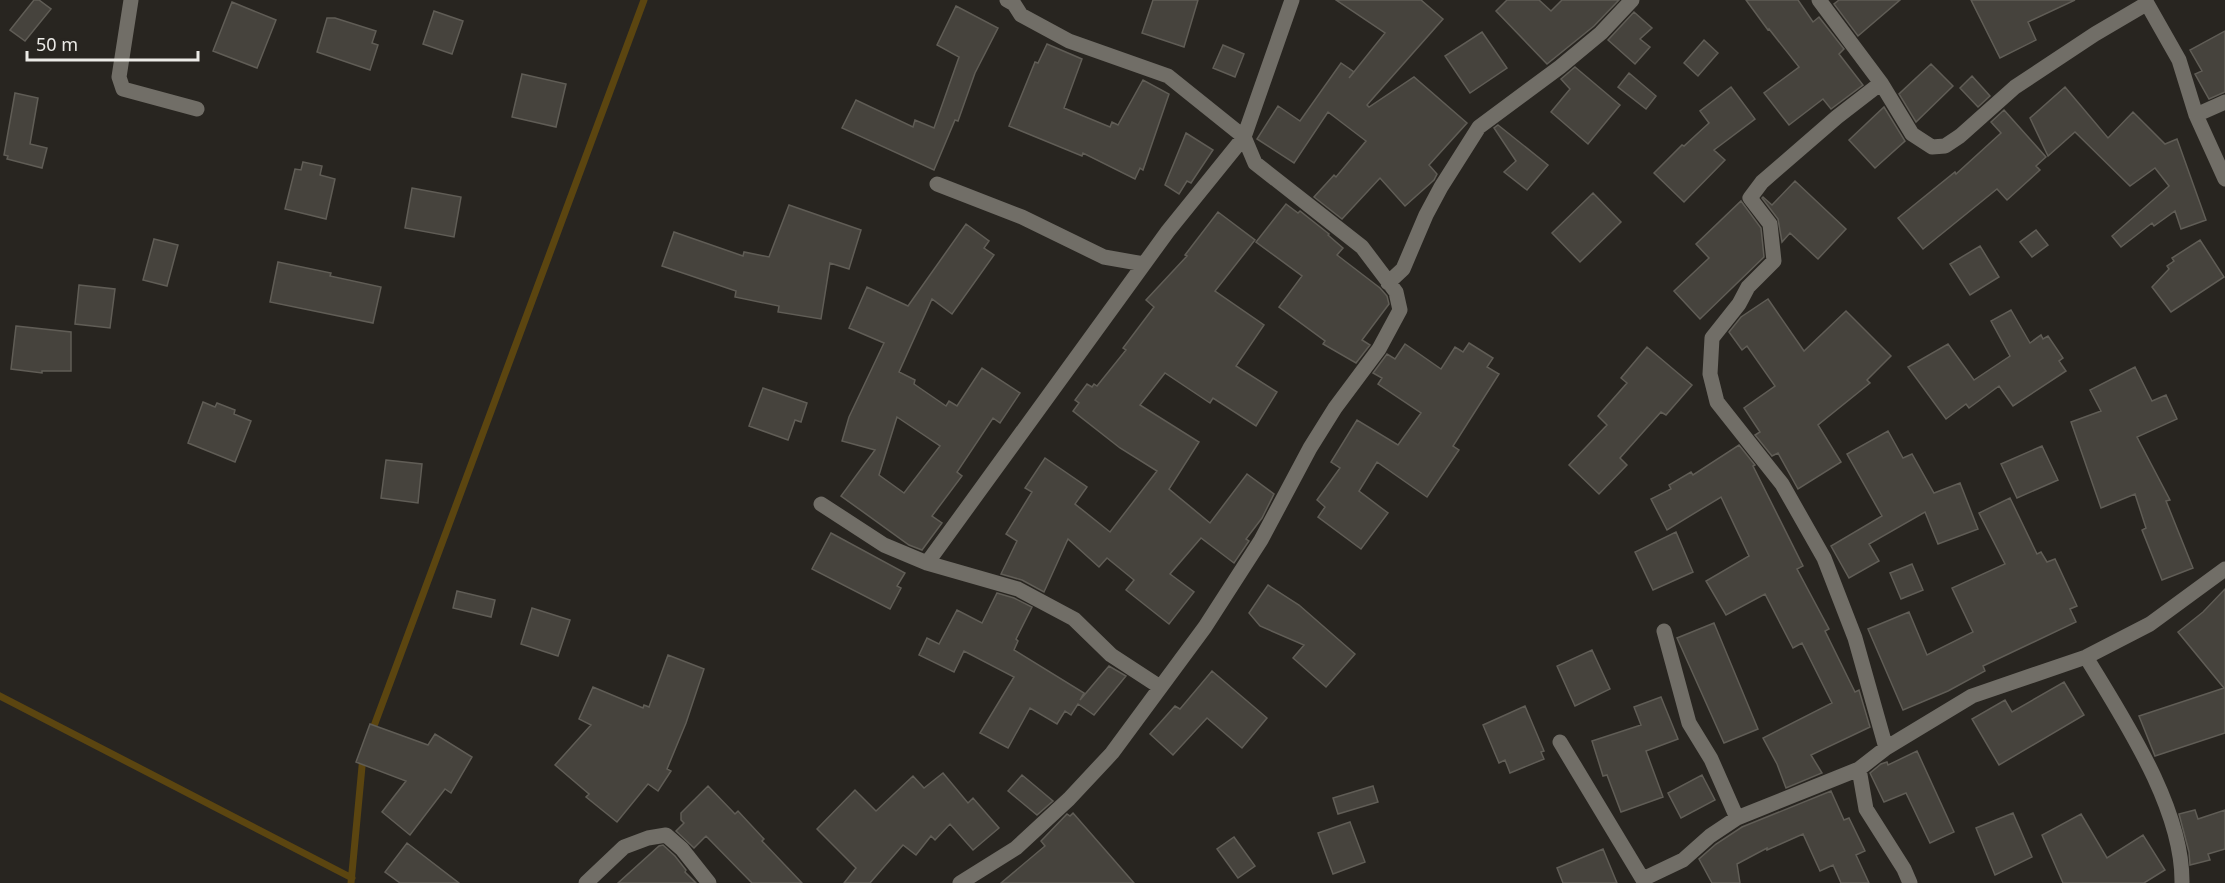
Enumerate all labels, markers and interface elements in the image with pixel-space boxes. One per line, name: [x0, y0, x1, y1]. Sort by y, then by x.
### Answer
scale bar: [27, 24, 198, 62]
text: 50 m: [36, 32, 78, 56]

